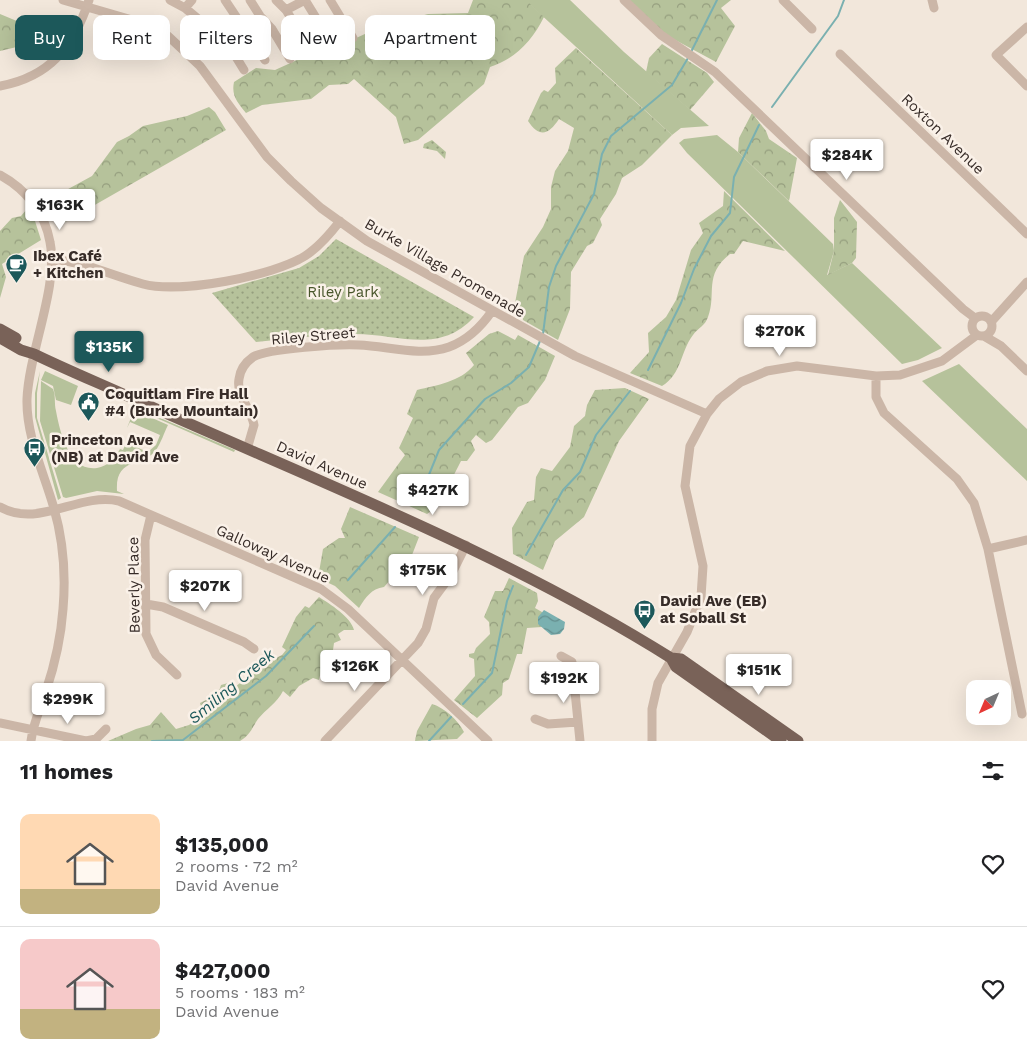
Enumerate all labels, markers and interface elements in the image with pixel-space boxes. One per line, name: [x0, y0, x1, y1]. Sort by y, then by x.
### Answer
chip: Buy: [15, 15, 83, 60]
chip: Rent: [93, 15, 170, 60]
chip: Filters: [180, 15, 271, 60]
chip: New: [281, 15, 355, 60]
chip: Apartment: [365, 15, 495, 60]
street label: Roxton Avenue: [898, 90, 988, 178]
pin: $284K: [812, 138, 882, 181]
text: $284K: [821, 145, 873, 164]
pin: $163K: [25, 188, 95, 231]
text: $163K: [36, 195, 84, 214]
street label: Burke Village Promenade: [361, 215, 529, 321]
place label: Ibex Café + Kitchen: [33, 247, 103, 282]
cafe icon: Ibex Café + Kitchen: [5, 253, 29, 284]
park label: Riley Park: [307, 283, 379, 301]
pin: $270K: [745, 314, 815, 357]
text: $270K: [755, 321, 805, 340]
street label: Riley Street: [270, 323, 357, 349]
pin: $135K: [74, 330, 144, 373]
text: $135K: [85, 337, 133, 356]
place label: Coquitlam Fire Hall #4 (Burke Mountain): [105, 385, 259, 420]
public building icon: Coquitlam Fire Hall #4 (Burke Mountain): [77, 391, 101, 422]
place label: Princeton Ave (NB) at David Ave: [51, 431, 179, 466]
bus stop icon: Princeton Ave (NB) at David Ave: [23, 437, 47, 468]
street label: David Avenue: [274, 437, 370, 493]
pin: $427K: [398, 474, 468, 516]
text: $427K: [408, 480, 458, 499]
street label: Galloway Avenue: [213, 521, 333, 587]
street label: Beverly Place: [124, 536, 144, 634]
pin: $175K: [388, 554, 458, 596]
text: $175K: [399, 560, 447, 579]
pin: $207K: [170, 570, 240, 612]
text: $207K: [180, 576, 230, 595]
place label: David Ave (EB) at Soball St: [660, 592, 767, 627]
bus stop icon: David Ave (EB) at Soball St: [632, 598, 656, 629]
water label: Smiling Creek: [184, 644, 279, 728]
pin: $126K: [320, 650, 390, 692]
pin: $151K: [724, 654, 794, 696]
text: $126K: [331, 656, 379, 675]
text: $151K: [737, 660, 781, 679]
pin: $192K: [529, 662, 599, 704]
text: $192K: [540, 668, 588, 687]
north arrow: [966, 680, 1011, 725]
map controls: [966, 680, 1011, 725]
pin: $299K: [33, 682, 103, 725]
text: $299K: [43, 689, 93, 708]
icon: filters: [979, 757, 1007, 785]
text: 11 homes: [20, 759, 113, 784]
text: $135,000: [175, 832, 269, 857]
icon: home: [60, 834, 120, 894]
icon: heart: [979, 850, 1007, 878]
text: 2 rooms · 72 m²: [175, 857, 298, 876]
text: David Avenue: [175, 876, 279, 895]
text: $427,000: [175, 958, 271, 983]
icon: home: [60, 959, 120, 1019]
icon: heart: [979, 975, 1007, 1003]
text: 5 rooms · 183 m²: [175, 983, 305, 1002]
text: David Avenue: [175, 1002, 279, 1021]

